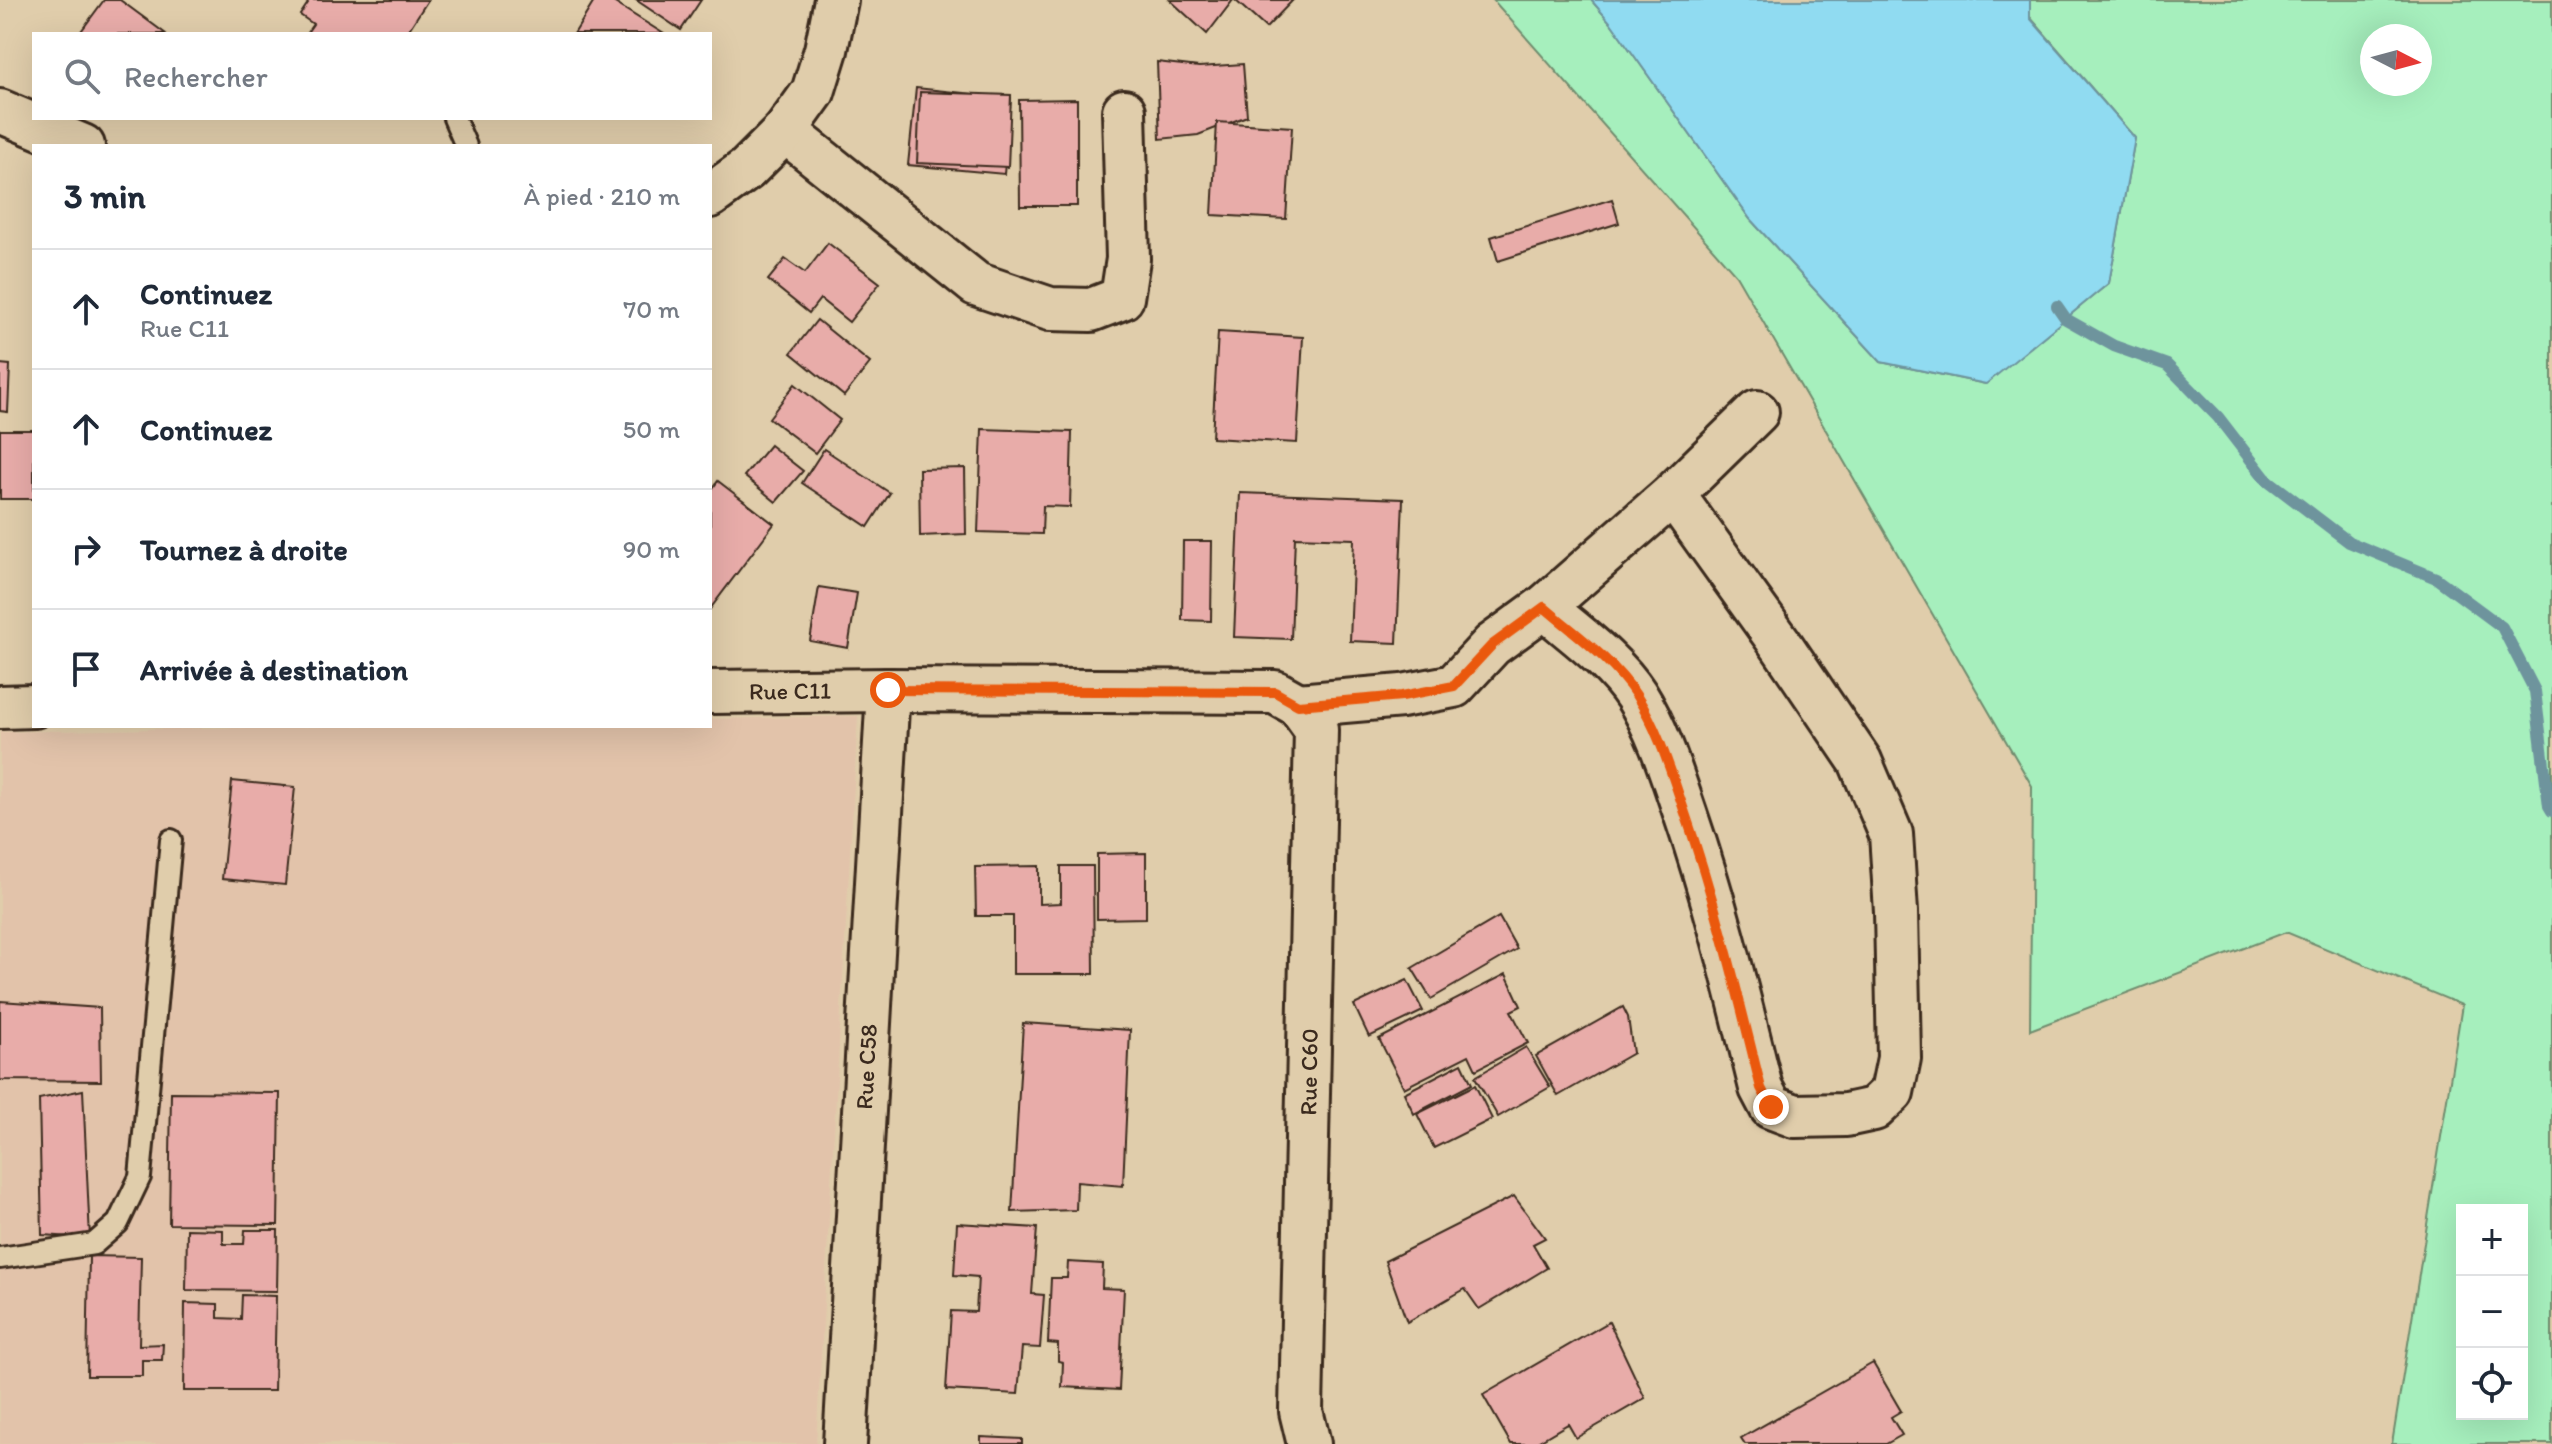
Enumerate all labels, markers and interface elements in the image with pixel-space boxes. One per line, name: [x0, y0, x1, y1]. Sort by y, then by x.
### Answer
north arrow: [2360, 24, 2432, 96]
search box: [32, 32, 712, 120]
icon: search: [60, 54, 104, 98]
text: Rechercher: [124, 58, 268, 95]
text: 3 min: [64, 176, 146, 217]
text: À pied · 210 m: [523, 180, 680, 212]
text: Continuez: [140, 275, 272, 312]
icon: ahead: [64, 287, 108, 331]
text: 70 m: [623, 293, 680, 325]
text: Rue C11: [140, 312, 229, 344]
icon: ahead: [64, 407, 108, 451]
text: Continuez: [140, 411, 272, 448]
text: 50 m: [623, 413, 680, 445]
icon: right: [64, 527, 108, 571]
text: Tournez à droite: [140, 531, 348, 568]
text: 90 m: [623, 533, 680, 565]
icon: arrive: [64, 647, 108, 691]
text: Arrivée à destination: [140, 651, 408, 688]
route start: [870, 672, 906, 708]
street label: Rue C11: [749, 676, 831, 706]
street label: Rue C58: [849, 1023, 883, 1110]
street label: Rue C60: [1293, 1028, 1324, 1116]
route end: [1753, 1089, 1789, 1125]
map controls: [2456, 1204, 2528, 1420]
button: +: [2456, 1204, 2528, 1276]
button: −: [2456, 1276, 2528, 1348]
button: locate: [2456, 1348, 2528, 1420]

